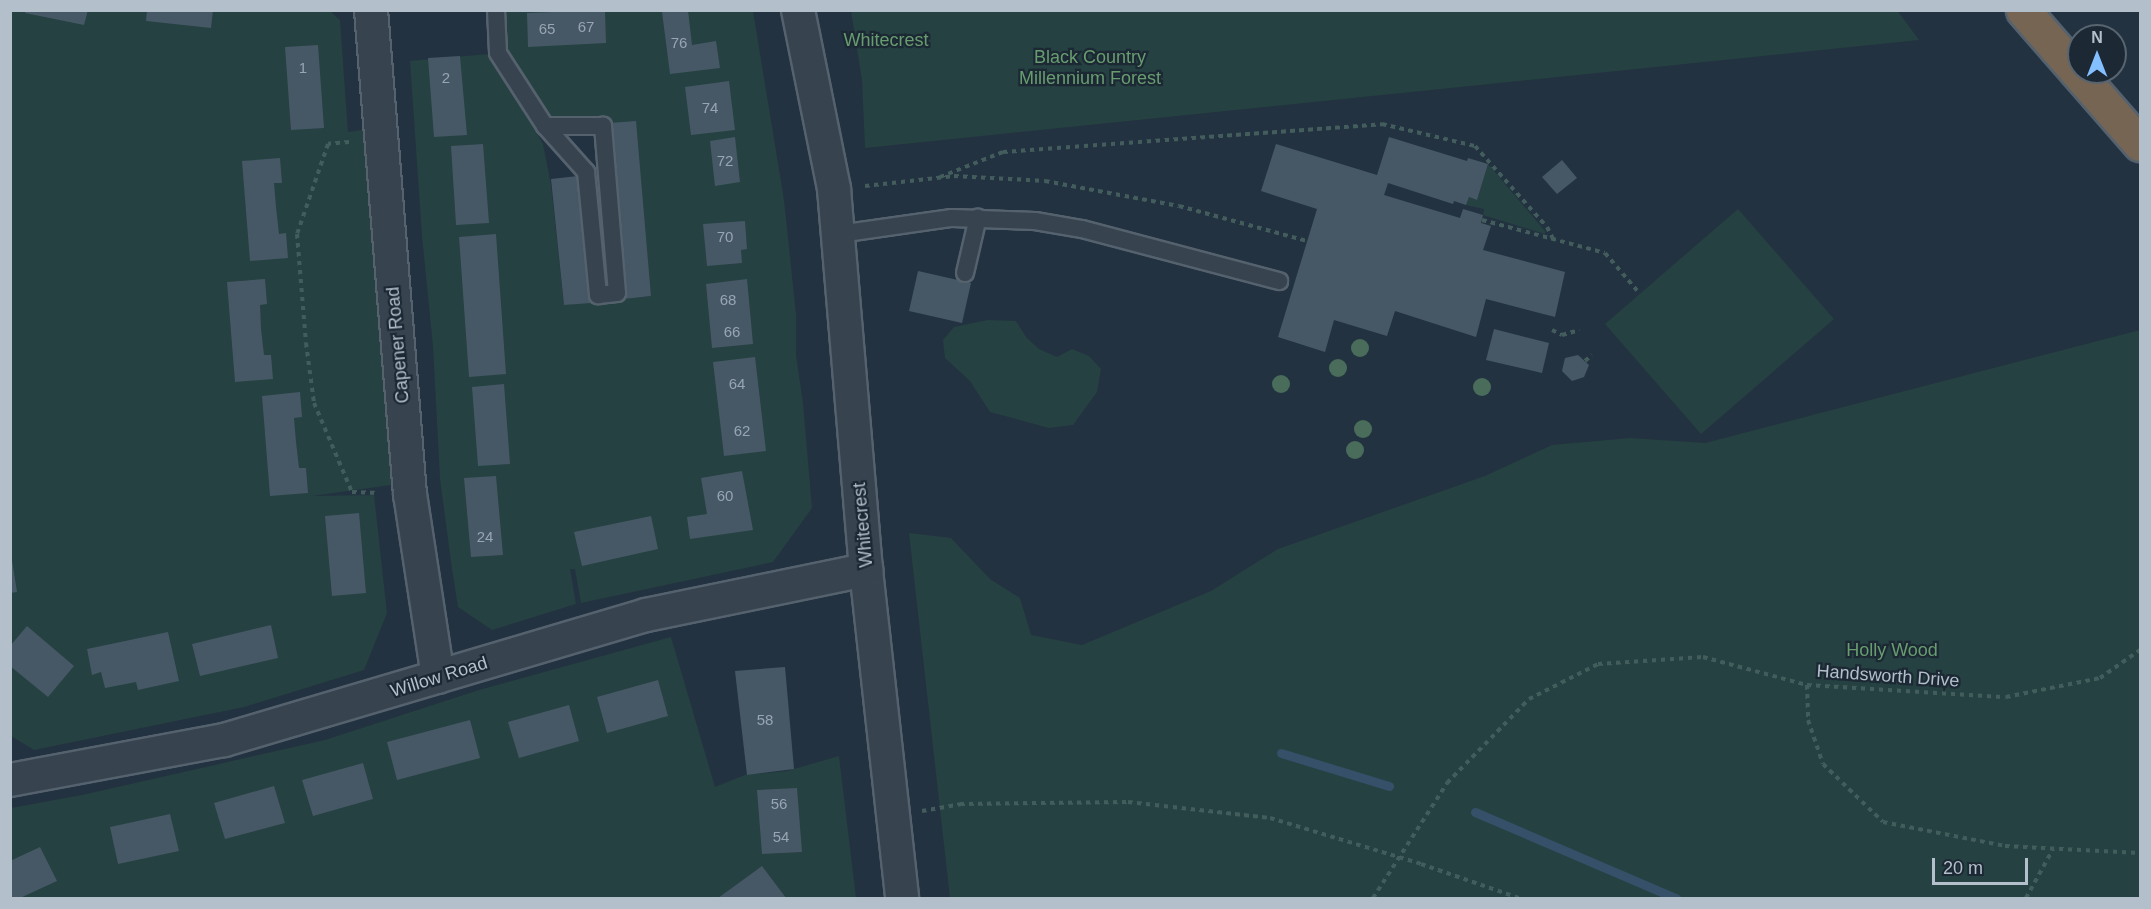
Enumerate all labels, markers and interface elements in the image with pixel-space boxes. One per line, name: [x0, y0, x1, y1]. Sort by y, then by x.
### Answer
house number: 67: [578, 18, 594, 36]
house number: 65: [539, 20, 555, 38]
north arrow: [2067, 24, 2127, 84]
park label: Whitecrest: [843, 29, 929, 51]
text: N: [2091, 29, 2103, 46]
house number: 76: [671, 34, 687, 52]
park label: Black Country Millennium Forest: [1019, 47, 1161, 90]
house number: 1: [299, 59, 307, 77]
house number: 2: [442, 69, 450, 87]
house number: 74: [702, 99, 718, 117]
house number: 72: [717, 152, 733, 170]
house number: 70: [717, 228, 733, 246]
street label: Capener Road: [382, 286, 414, 404]
house number: 68: [720, 291, 736, 309]
house number: 66: [724, 323, 740, 341]
house number: 64: [729, 375, 745, 393]
house number: 62: [734, 422, 750, 440]
street label: Whitecrest: [849, 482, 877, 568]
house number: 60: [717, 487, 733, 505]
house number: 24: [477, 528, 493, 546]
park label: Holly Wood: [1846, 639, 1938, 661]
street label: Willow Road: [388, 652, 490, 702]
street label: Handsworth Drive: [1816, 660, 1960, 692]
house number: 58: [757, 711, 773, 729]
house number: 56: [771, 795, 787, 813]
house number: 54: [773, 828, 789, 846]
scale bar: [1935, 846, 2031, 884]
text: 20 m: [1943, 858, 1983, 878]

